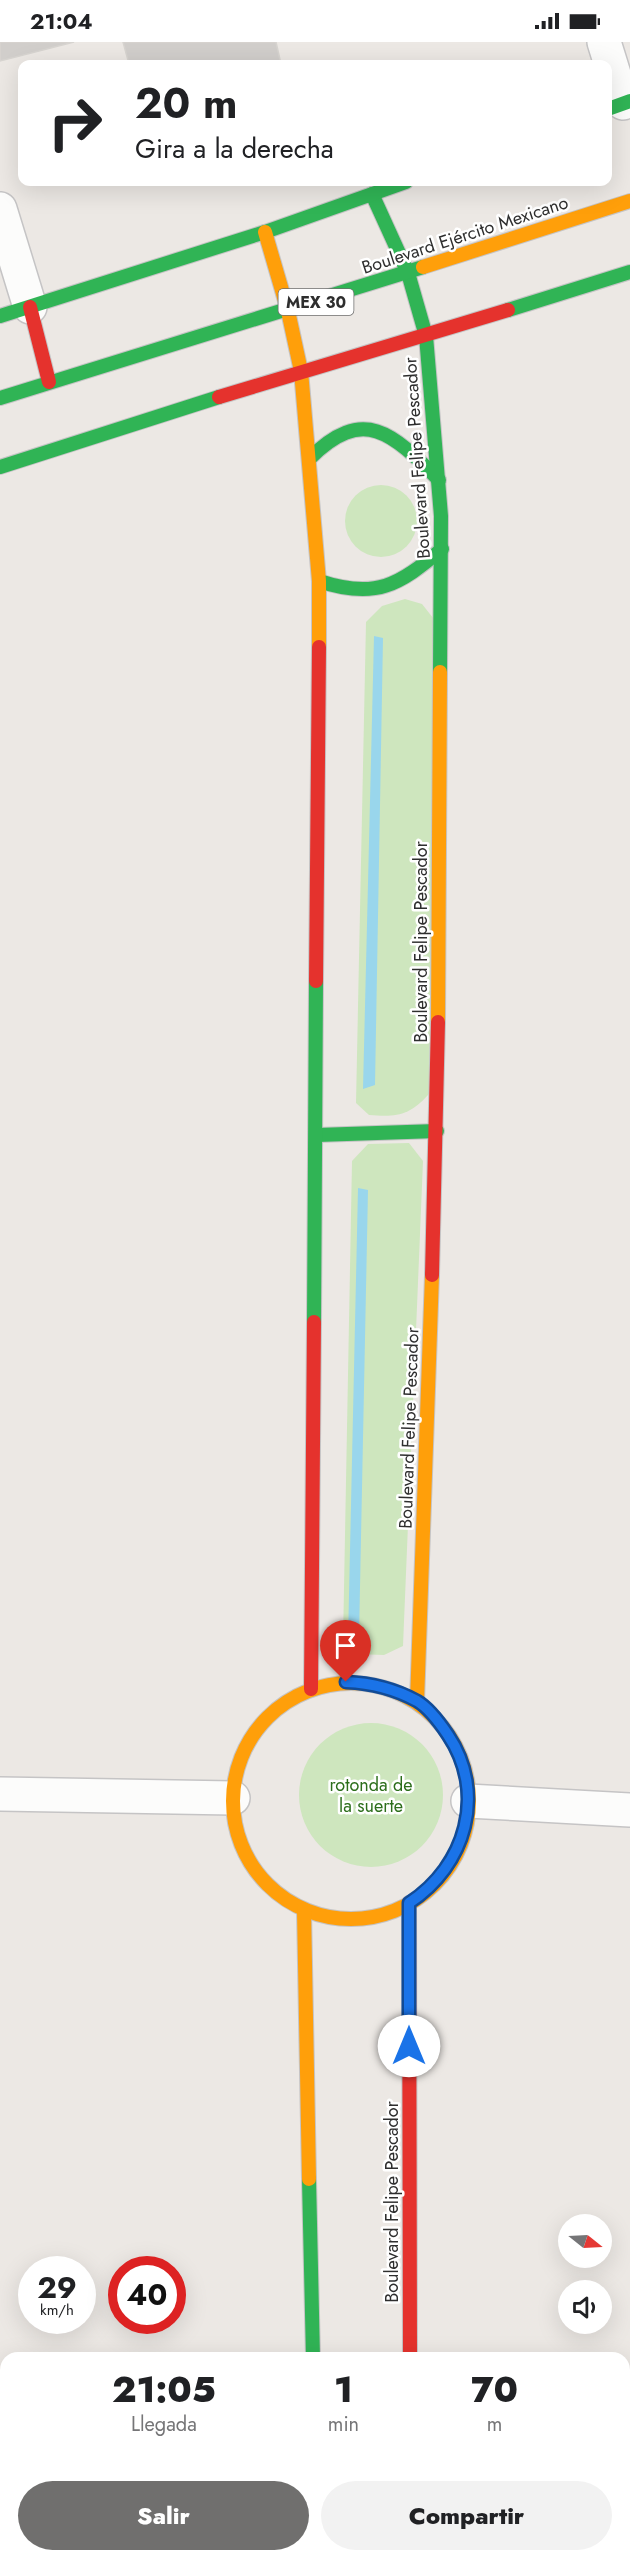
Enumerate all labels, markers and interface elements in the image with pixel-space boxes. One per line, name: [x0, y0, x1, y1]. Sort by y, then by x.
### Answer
text: 21:04: [30, 5, 93, 37]
text: 20 m: [135, 73, 237, 134]
icon: right: [36, 84, 114, 162]
text: Gira a la derecha: [135, 129, 334, 168]
street label: Boulevard Ejército Mexicano: [358, 189, 572, 281]
road number: MEX 30: [278, 289, 354, 315]
street label: Boulevard Felipe Pescador: [397, 356, 437, 560]
street label: Boulevard Felipe Pescador: [408, 840, 434, 1043]
street label: Boulevard Felipe Pescador: [392, 1326, 426, 1529]
pin: [320, 1620, 371, 1682]
icon: arrive: [329, 1629, 362, 1662]
park label: rotonda de la suerte: [329, 1772, 413, 1819]
position arrow: [377, 2014, 441, 2078]
street label: Boulevard Felipe Pescador: [379, 2100, 405, 2303]
north arrow: [558, 2214, 612, 2268]
map controls: [558, 2214, 612, 2334]
speed limit sign: 40: [108, 2256, 186, 2334]
text: 29: [37, 2266, 77, 2309]
button: sound: [558, 2280, 612, 2334]
text: km/h: [40, 2299, 74, 2321]
text: 21:05: [112, 2363, 216, 2415]
text: 1: [334, 2363, 353, 2415]
text: 70: [471, 2363, 518, 2415]
text: Llegada: [131, 2410, 197, 2439]
text: min: [328, 2410, 359, 2439]
text: m: [487, 2410, 502, 2439]
button: Salir: [18, 2481, 309, 2550]
button: Compartir: [321, 2481, 612, 2550]

